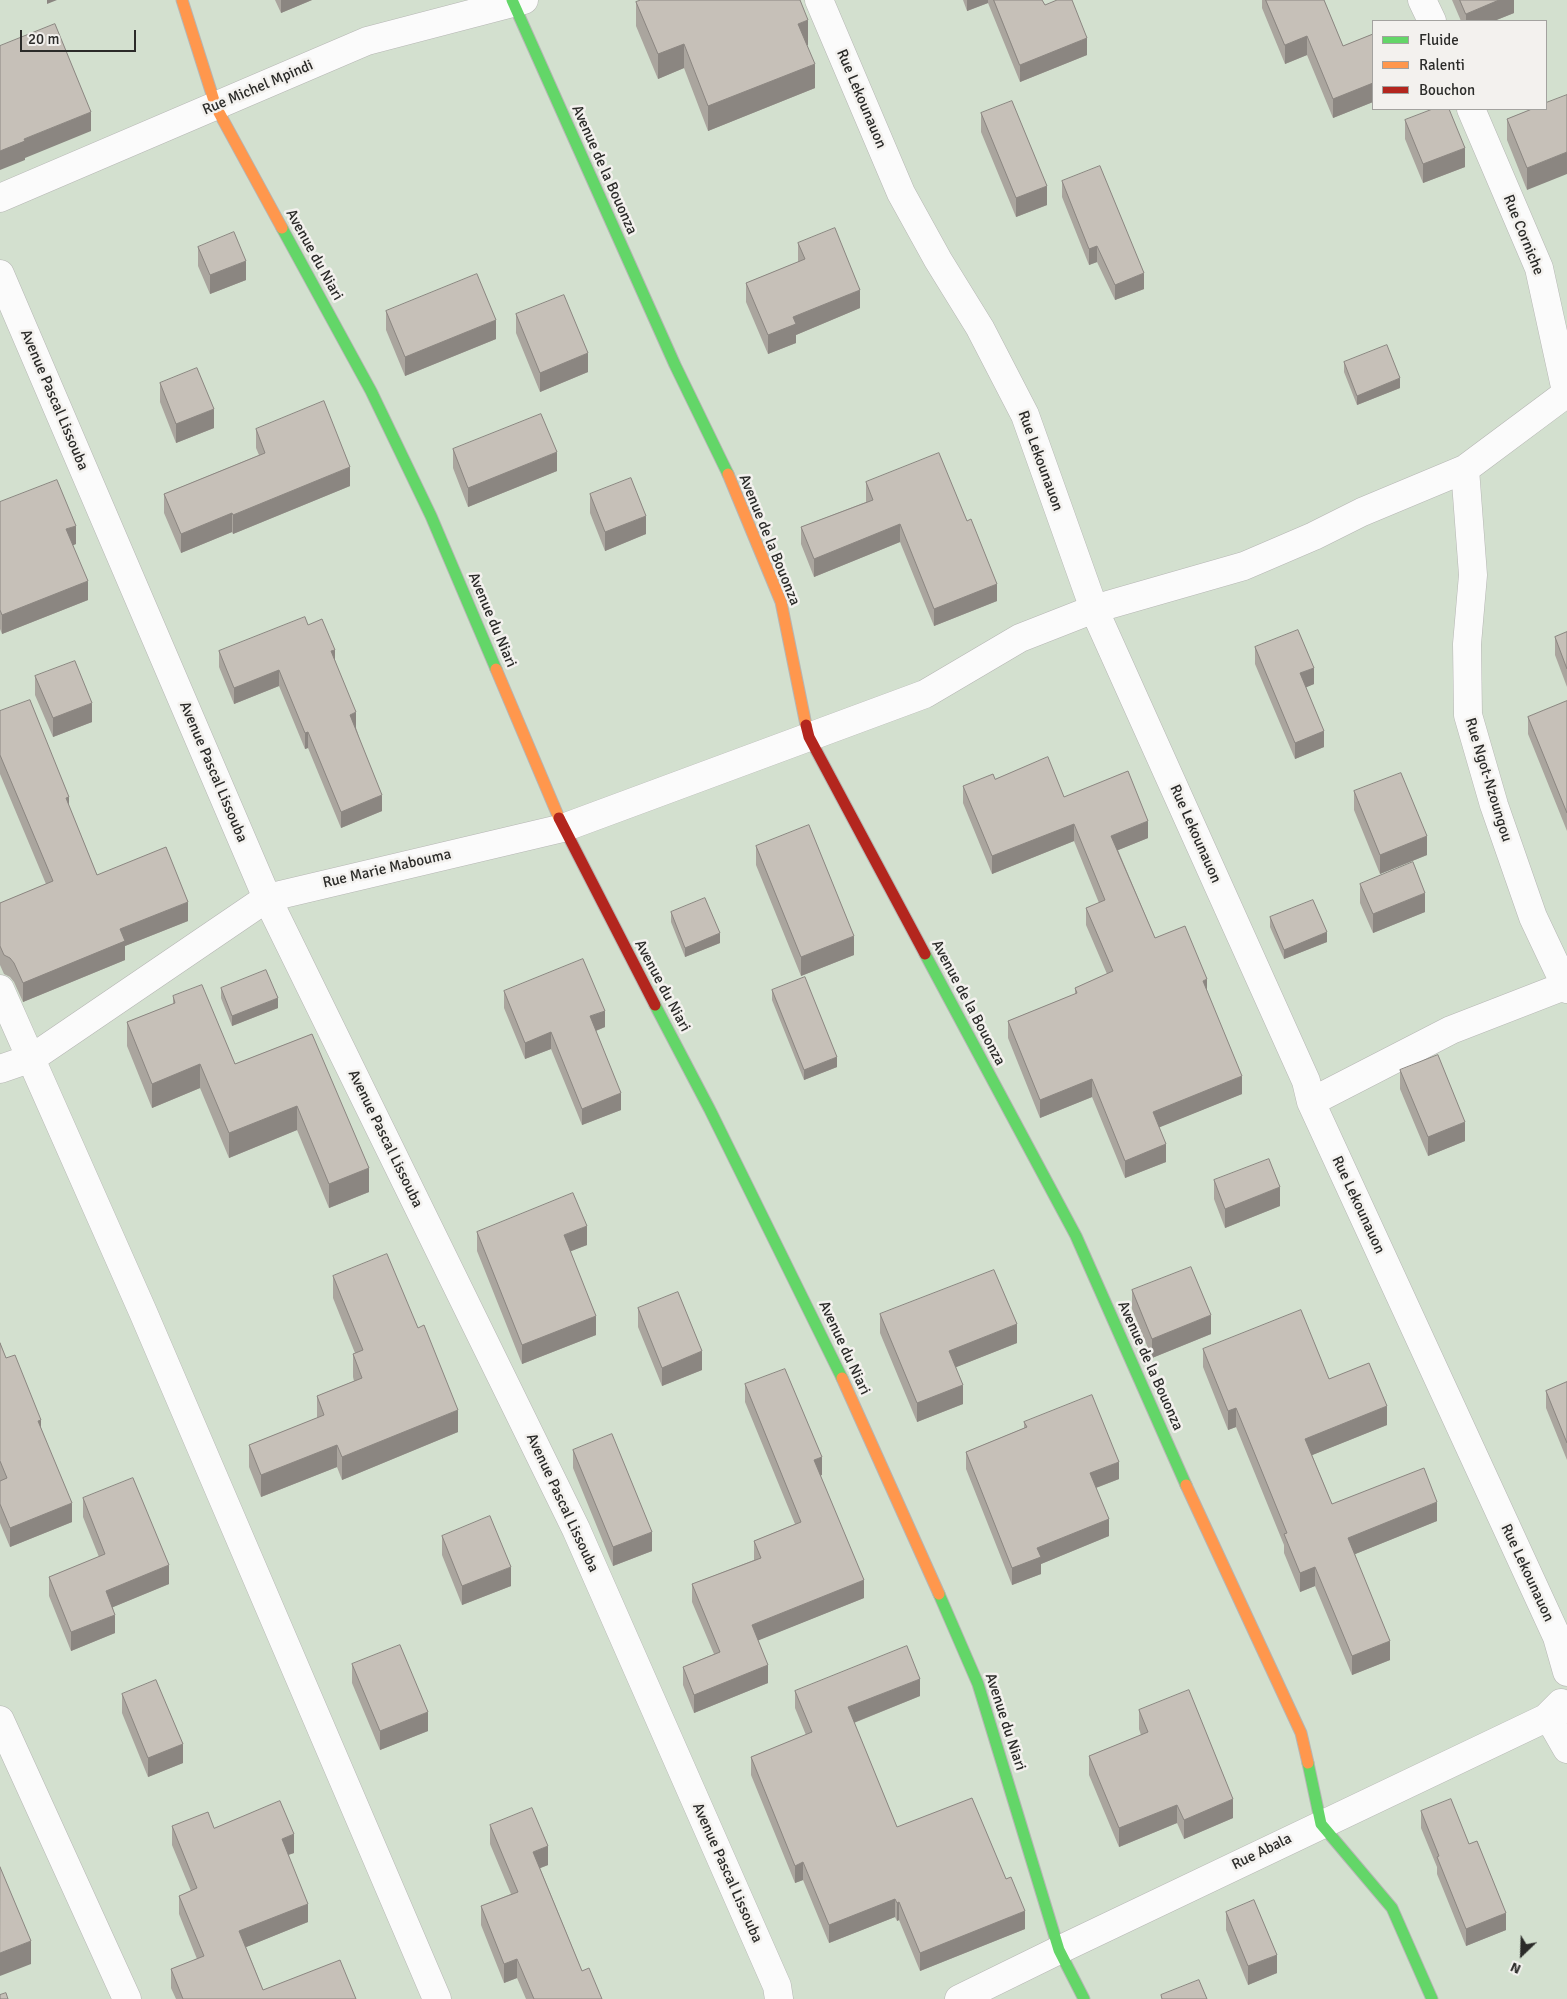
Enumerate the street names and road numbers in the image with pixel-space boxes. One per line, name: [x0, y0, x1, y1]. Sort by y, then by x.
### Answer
street label: Rue Lekounauon: [832, 47, 890, 151]
street label: Rue Michel Mpindi: [200, 57, 316, 119]
street label: Avenue de la Bouonza: [567, 103, 641, 237]
street label: Rue Corniche: [1499, 192, 1547, 278]
street label: Avenue du Niari: [282, 206, 346, 304]
street label: Avenue Pascal Lissouba: [16, 327, 92, 473]
street label: Rue Lekounauon: [1013, 408, 1067, 514]
street label: Avenue de la Bouonza: [735, 472, 803, 608]
street label: Avenue du Niari: [464, 570, 520, 670]
street label: Avenue Pascal Lissouba: [175, 699, 251, 845]
street label: Rue Ngot-Nzoungou: [1461, 716, 1515, 844]
street label: Rue Lekounauon: [1165, 782, 1225, 886]
street label: Rue Marie Mabouma: [321, 845, 453, 893]
street label: Avenue du Niari: [630, 937, 694, 1035]
street label: Avenue de la Bouonza: [927, 937, 1009, 1069]
street label: Avenue Pascal Lissouba: [344, 1067, 426, 1211]
street label: Rue Lekounauon: [1327, 1153, 1389, 1257]
street label: Avenue du Niari: [814, 1298, 874, 1398]
street label: Avenue de la Bouonza: [1113, 1299, 1187, 1433]
street label: Avenue Pascal Lissouba: [522, 1431, 602, 1575]
street label: Rue Lekounauon: [1496, 1521, 1558, 1625]
street label: Avenue du Niari: [981, 1671, 1029, 1773]
street label: Avenue Pascal Lissouba: [688, 1800, 766, 1946]
street label: Rue Abala: [1229, 1830, 1295, 1874]

